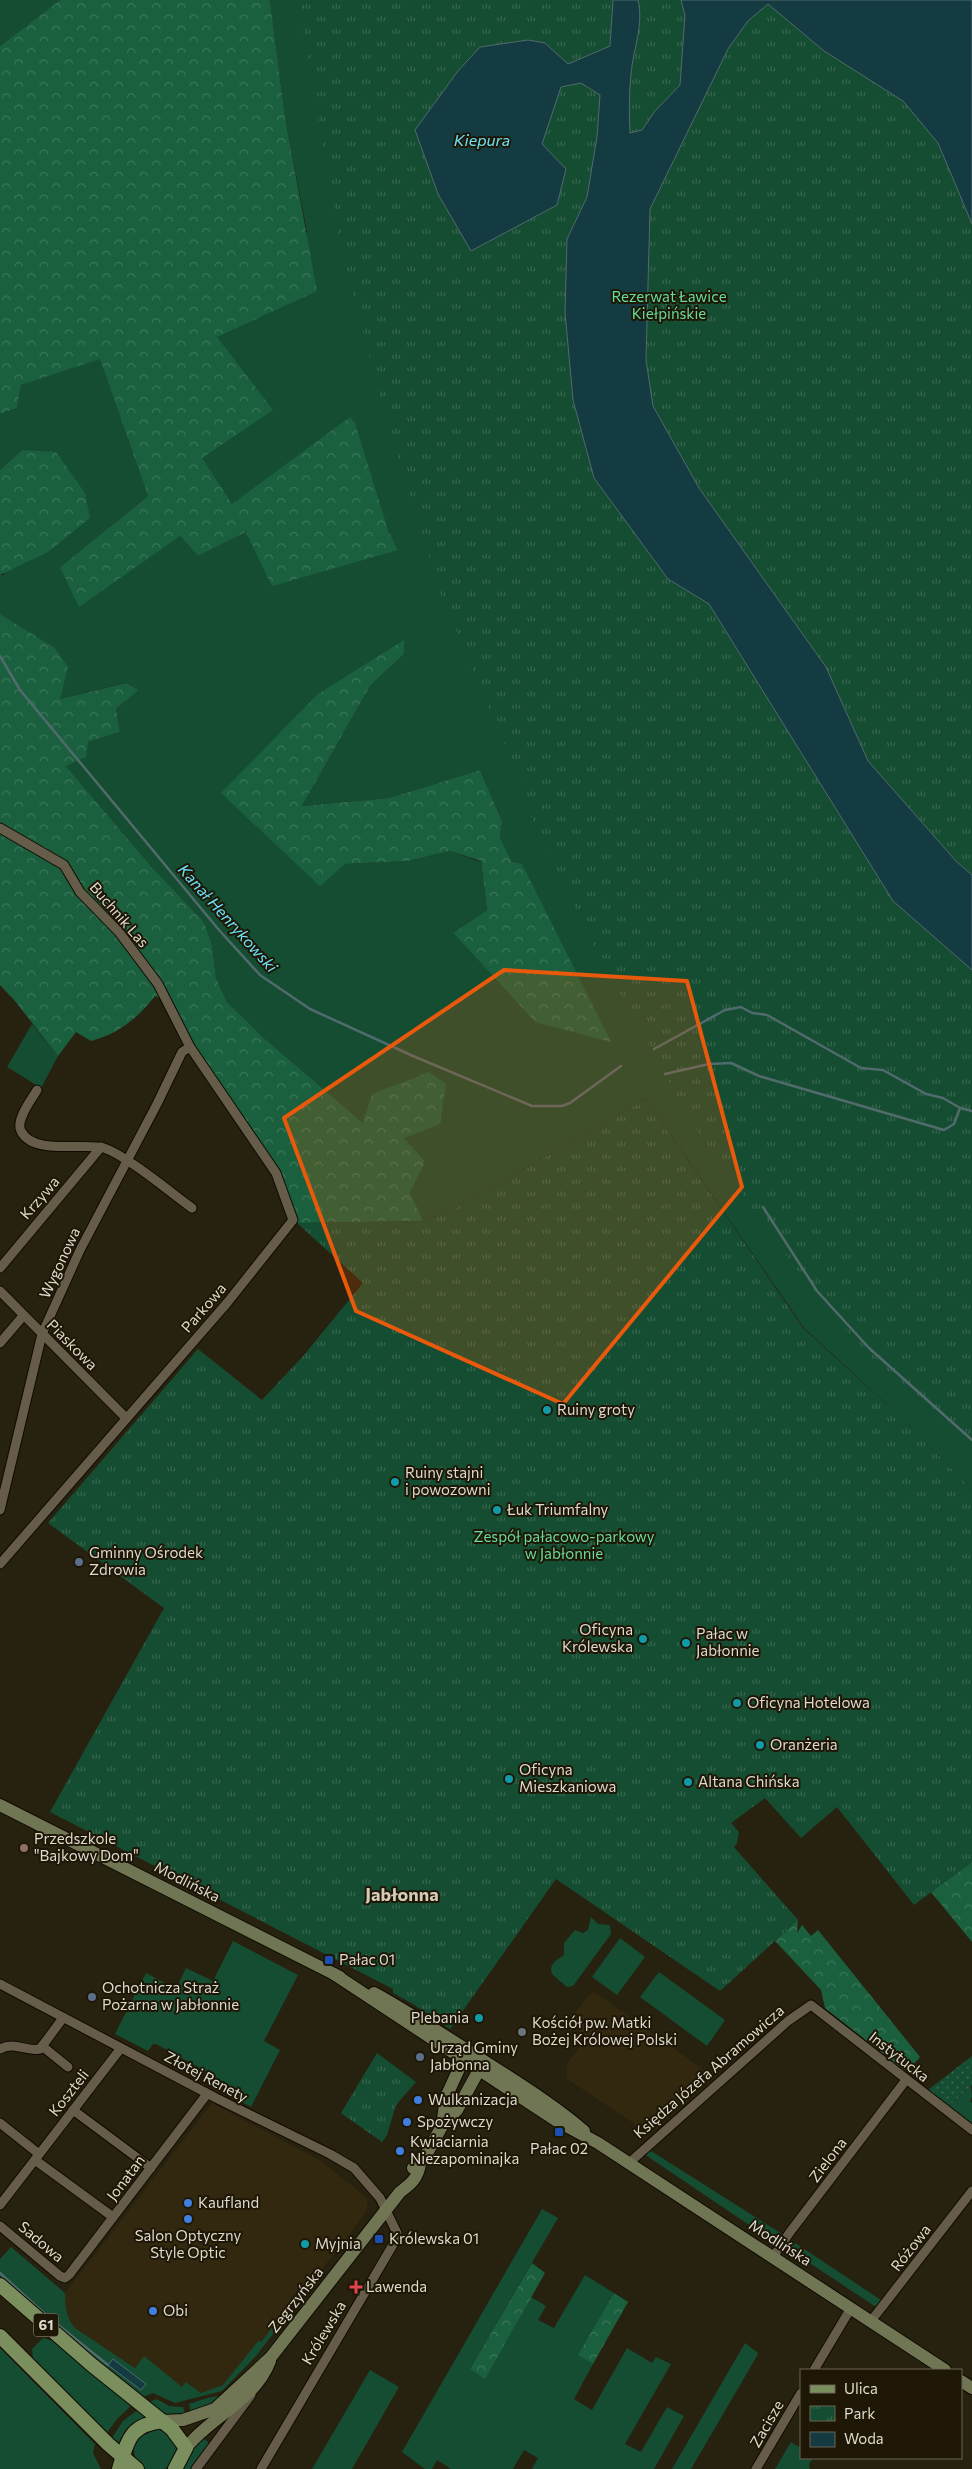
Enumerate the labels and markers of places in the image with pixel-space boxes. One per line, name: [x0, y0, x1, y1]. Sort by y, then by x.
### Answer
place label: Ruiny groty: [557, 1400, 635, 1418]
marker: Ruiny groty: [541, 1404, 553, 1416]
place label: Ruiny stajni i powozowni: [405, 1463, 491, 1498]
marker: Ruiny stajni i powozowni: [389, 1476, 401, 1488]
place label: Łuk Triumfalny: [506, 1500, 609, 1518]
marker: Łuk Triumfalny: [491, 1504, 503, 1516]
place label: Gminny Ośrodek Zdrowia: [89, 1543, 203, 1578]
marker: Gminny Ośrodek Zdrowia: [73, 1556, 85, 1568]
place label: Oficyna Królewska: [562, 1620, 633, 1655]
place label: Pałac w Jabłonnie: [696, 1624, 760, 1659]
marker: Oficyna Królewska: [637, 1633, 649, 1645]
marker: Pałac w Jabłonnie: [680, 1637, 692, 1649]
place label: Oficyna Hotelowa: [747, 1693, 870, 1711]
marker: Oficyna Hotelowa: [731, 1697, 743, 1709]
place label: Oranżeria: [770, 1735, 838, 1753]
marker: Oranżeria: [754, 1739, 766, 1751]
place label: Oficyna Mieszkaniowa: [519, 1760, 616, 1795]
place label: Altana Chińska: [698, 1772, 800, 1790]
marker: Oficyna Mieszkaniowa: [503, 1773, 515, 1785]
marker: Altana Chińska: [682, 1776, 694, 1788]
place label: Przedszkole "Bajkowy Dom": [34, 1829, 139, 1864]
marker: Przedszkole "Bajkowy Dom": [18, 1842, 30, 1854]
place label: Pałac 01: [339, 1950, 395, 1968]
marker: Pałac 01: [323, 1954, 335, 1966]
place label: Ochotnicza Straż Pożarna w Jabłonnie: [102, 1978, 239, 2013]
marker: Ochotnicza Straż Pożarna w Jabłonnie: [86, 1991, 98, 2003]
place label: Plebania: [411, 2008, 469, 2026]
marker: Plebania: [473, 2012, 485, 2024]
place label: Kościół pw. Matki Bożej Królowej Polski: [532, 2013, 677, 2048]
marker: Kościół pw. Matki Bożej Królowej Polski: [516, 2026, 528, 2038]
place label: Urząd Gminy Jabłonna: [430, 2038, 518, 2073]
marker: Urząd Gminy Jabłonna: [414, 2051, 426, 2063]
place label: Wulkanizacja: [428, 2090, 518, 2108]
marker: Wulkanizacja: [412, 2094, 424, 2106]
place label: Spożywczy: [417, 2112, 493, 2130]
marker: Spożywczy: [401, 2116, 413, 2128]
marker: Pałac 02: [553, 2126, 565, 2138]
place label: Kwiaciarnia Niezapominajka: [410, 2132, 519, 2167]
place label: Pałac 02: [530, 2139, 588, 2157]
marker: Kwiaciarnia Niezapominajka: [394, 2145, 406, 2157]
place label: Kaufland: [198, 2193, 259, 2211]
marker: Kaufland: [182, 2197, 194, 2209]
marker: Salon Optyczny Style Optic: [182, 2213, 194, 2225]
place label: Salon Optyczny Style Optic: [135, 2226, 242, 2261]
place label: Królewska 01: [389, 2229, 479, 2247]
marker: Królewska 01: [373, 2233, 385, 2245]
place label: Myjnia: [315, 2234, 361, 2252]
marker: Myjnia: [299, 2238, 311, 2250]
place label: Lawenda: [366, 2277, 427, 2295]
marker: Lawenda: [350, 2281, 362, 2293]
place label: Obi: [163, 2301, 188, 2319]
marker: Obi: [147, 2305, 159, 2317]

